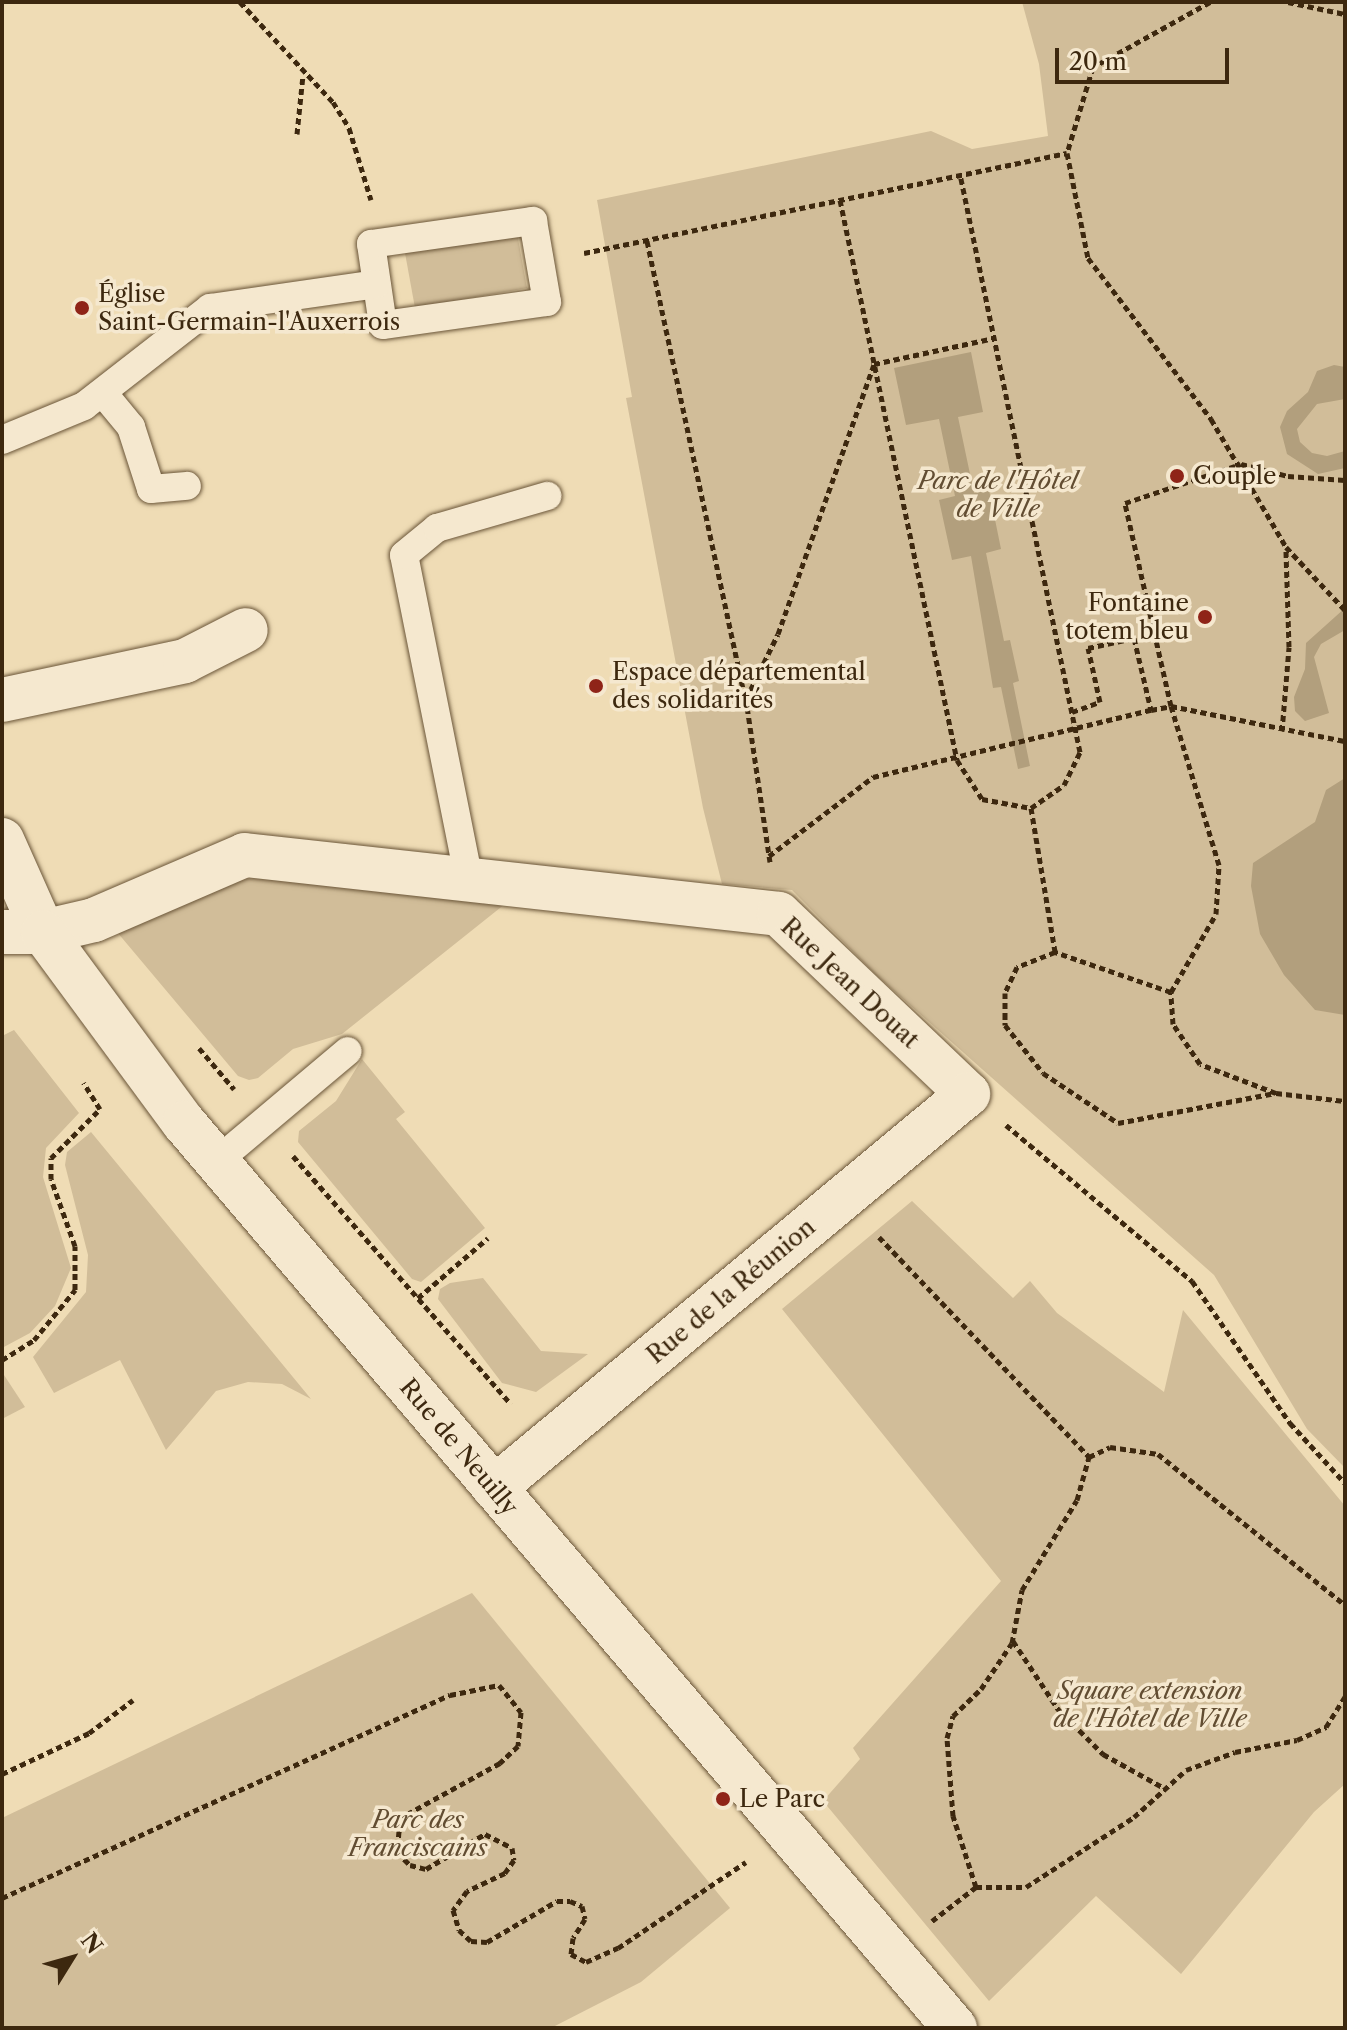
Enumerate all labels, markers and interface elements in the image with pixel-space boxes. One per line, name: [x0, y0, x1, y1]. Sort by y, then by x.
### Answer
scale bar: [1059, 32, 1233, 82]
text: 20 m: [1069, 47, 1127, 76]
place label: Église Saint-Germain-l'Auxerrois: [98, 280, 400, 336]
marker: Église Saint-Germain-l'Auxerrois: [73, 299, 91, 317]
place label: Couple: [1193, 462, 1276, 490]
park label: Parc de l'Hôtel de Ville: [918, 467, 1078, 523]
marker: Couple: [1168, 467, 1186, 485]
place label: Fontaine totem bleu: [1065, 589, 1189, 645]
marker: Fontaine totem bleu: [1196, 608, 1214, 626]
place label: Espace départemental des solidarités: [612, 658, 866, 714]
marker: Espace départemental des solidarités: [587, 677, 605, 695]
street label: Rue Jean Douat: [775, 912, 925, 1054]
street label: Rue de la Réunion: [641, 1212, 821, 1370]
street label: Rue de Neuilly: [394, 1373, 524, 1521]
park label: Square extension de l'Hôtel de Ville: [1053, 1677, 1247, 1733]
place label: Le Parc: [739, 1785, 825, 1813]
marker: Le Parc: [714, 1790, 732, 1808]
park label: Parc des Franciscains: [349, 1806, 487, 1862]
north arrow: [32, 1918, 112, 1998]
text: N: [75, 1927, 108, 1959]

